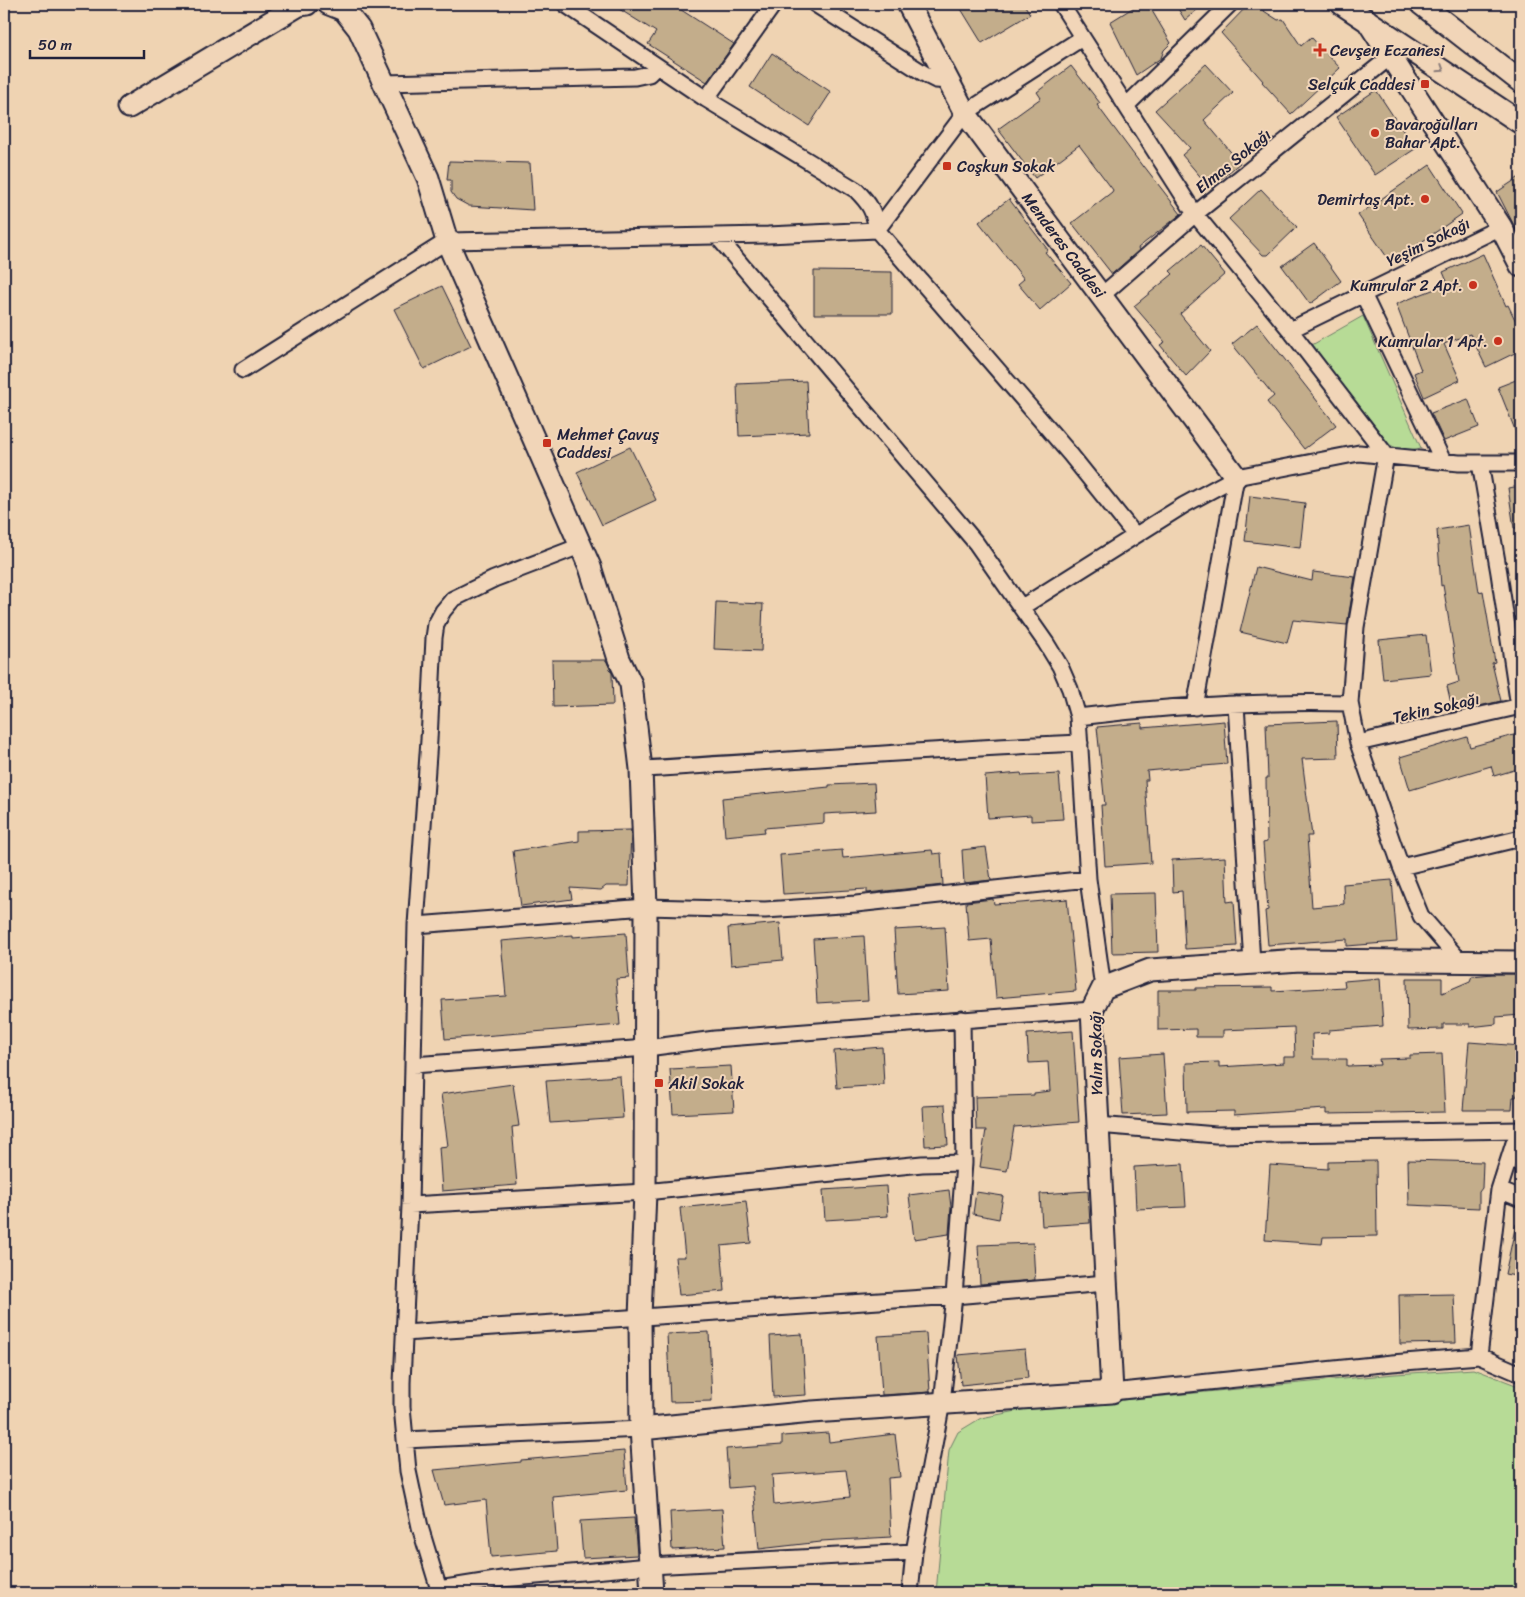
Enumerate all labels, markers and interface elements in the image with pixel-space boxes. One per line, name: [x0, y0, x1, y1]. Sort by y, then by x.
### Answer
scale bar: [30, 28, 144, 60]
text: 50 m: [38, 32, 73, 58]
place label: Cevşen Eczanesi: [1330, 36, 1445, 65]
marker: Cevşen Eczanesi: [1314, 44, 1326, 56]
one-way arrow: [1436, 63, 1445, 72]
place label: Selçuk Caddesi: [1308, 70, 1416, 99]
marker: Selçuk Caddesi: [1419, 78, 1431, 90]
place label: Bavaroğulları Bahar Apt.: [1385, 110, 1478, 157]
street label: Elmas Sokağı: [1188, 121, 1278, 201]
marker: Bavaroğulları Bahar Apt.: [1369, 127, 1381, 139]
place label: Coşkun Sokak: [957, 152, 1056, 181]
marker: Coşkun Sokak: [941, 160, 953, 172]
street label: Menderes Caddesi: [1014, 185, 1114, 305]
place label: Demirtaş Apt.: [1317, 185, 1415, 214]
marker: Demirtaş Apt.: [1419, 193, 1431, 205]
street label: Yeşim Sokağı: [1381, 209, 1475, 275]
place label: Kumrular 2 Apt.: [1350, 271, 1463, 300]
marker: Kumrular 2 Apt.: [1467, 279, 1479, 291]
place label: Kumrular 1 Apt.: [1378, 327, 1488, 356]
marker: Kumrular 1 Apt.: [1492, 335, 1504, 347]
place label: Mehmet Çavuş Caddesi: [557, 420, 660, 467]
marker: Mehmet Çavuş Caddesi: [541, 437, 553, 449]
street label: Tekin Sokağı: [1390, 684, 1482, 732]
street label: Yalın Sokağı: [1081, 1011, 1111, 1095]
place label: Akil Sokak: [668, 1069, 745, 1098]
marker: Akil Sokak: [653, 1077, 665, 1089]

